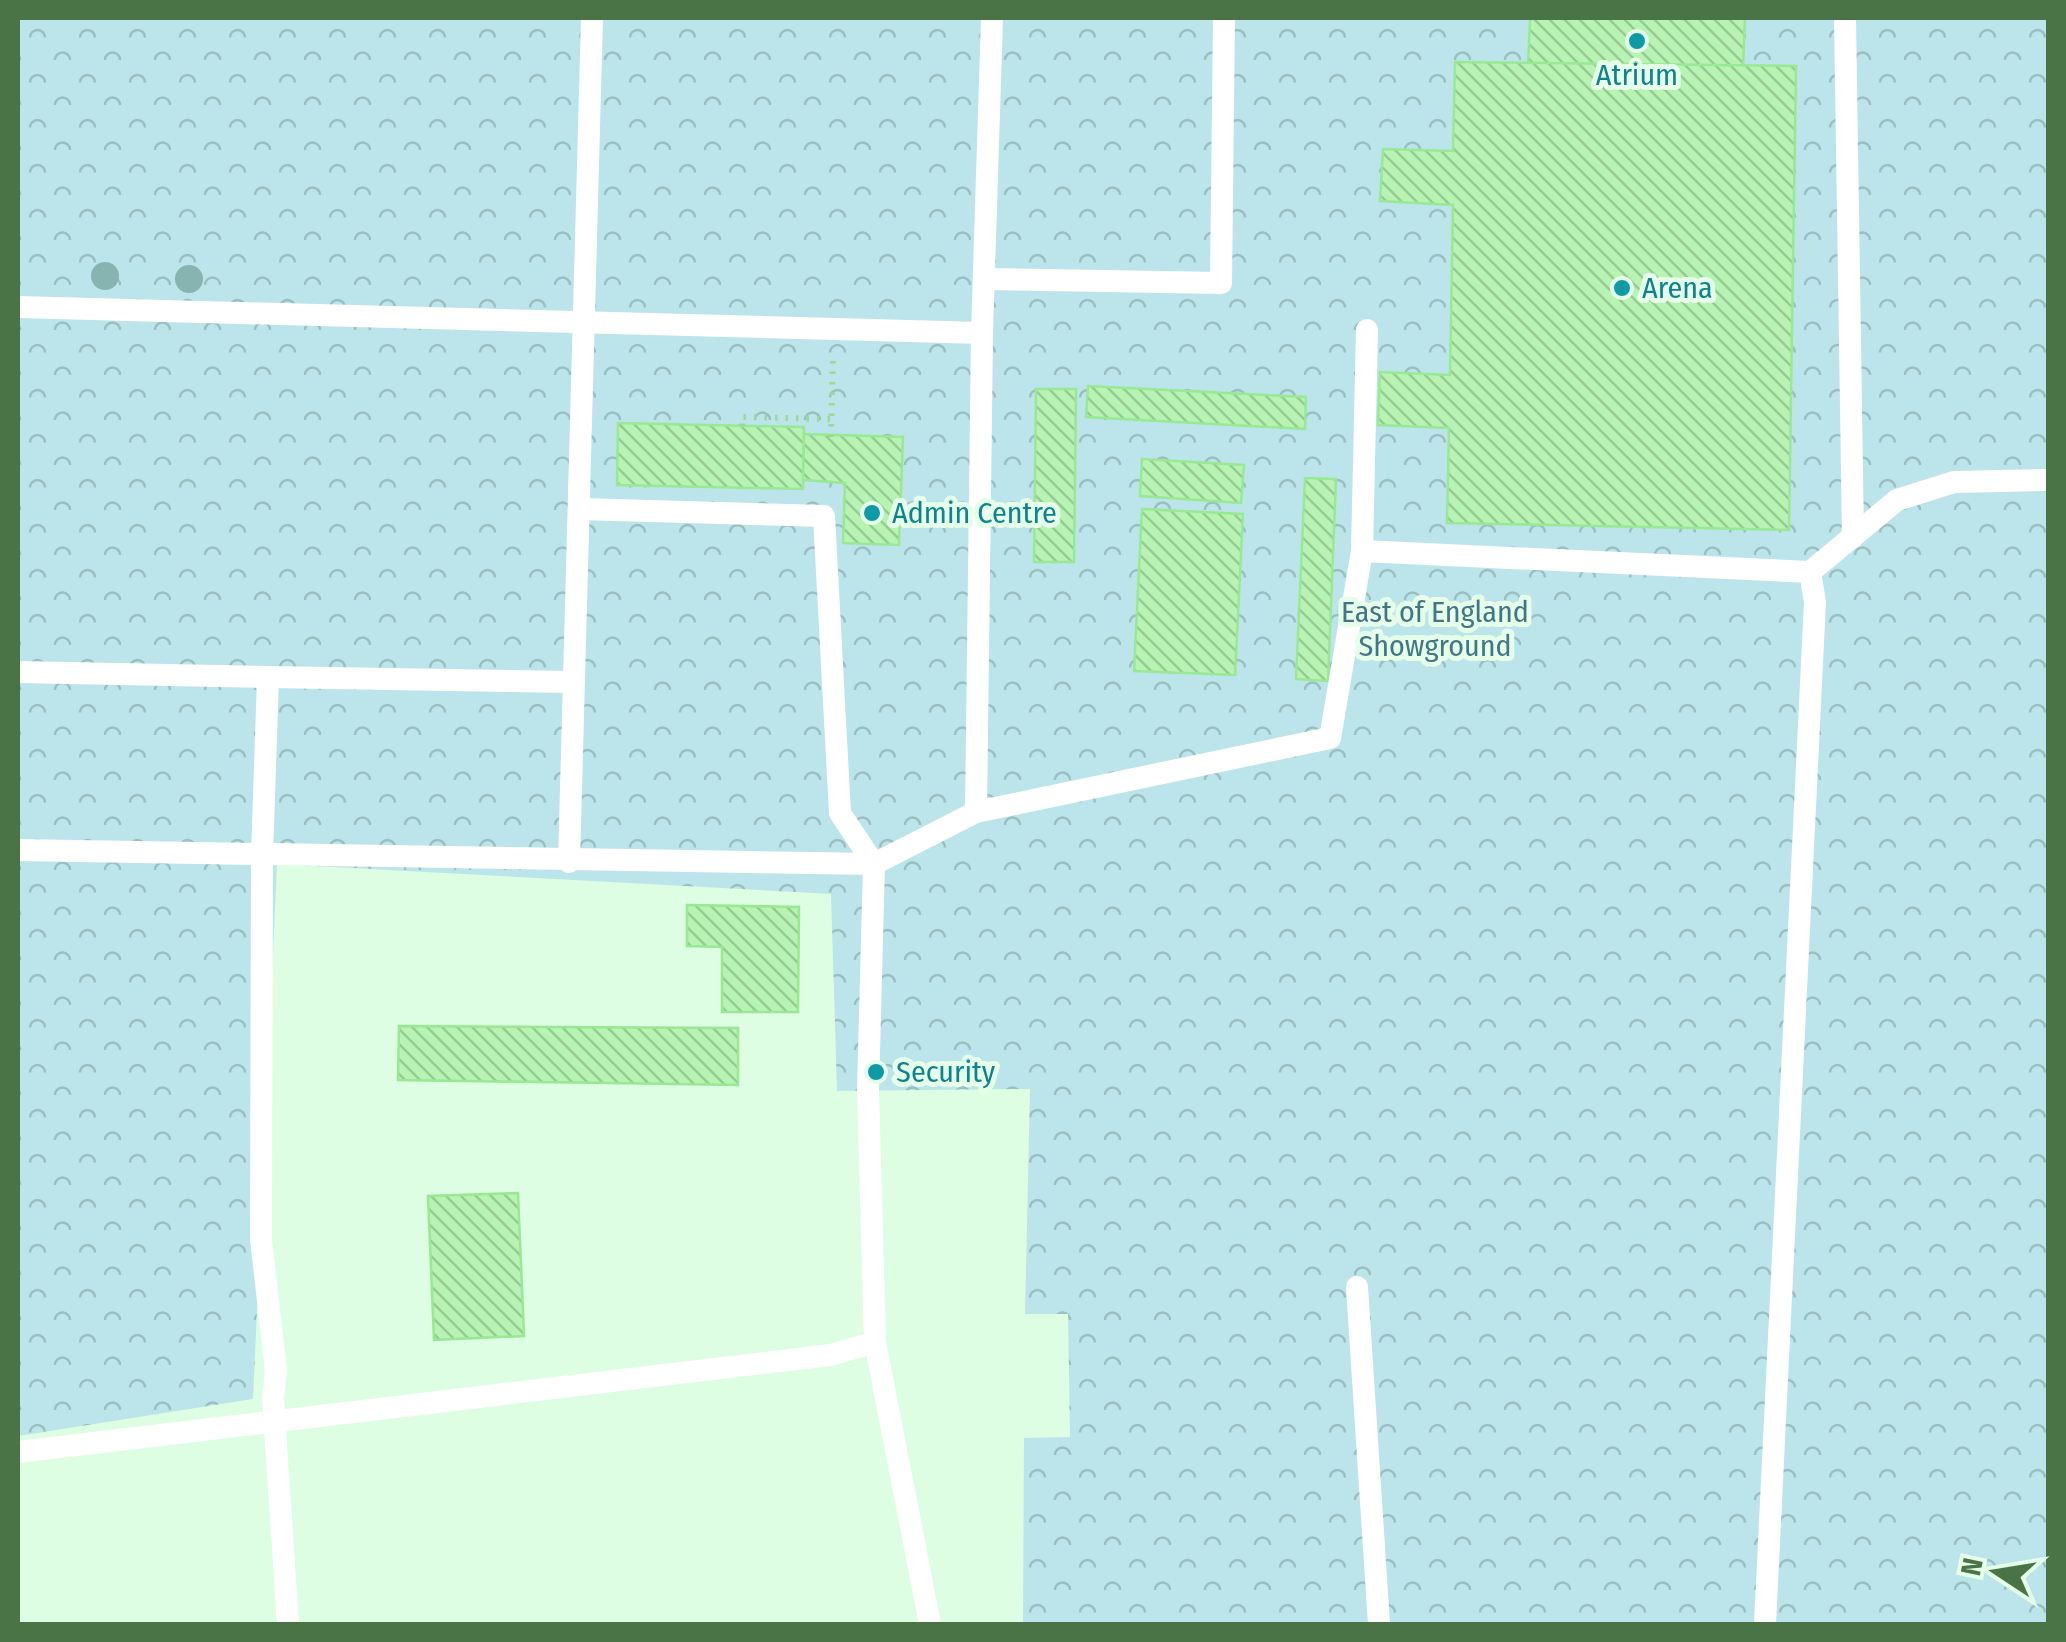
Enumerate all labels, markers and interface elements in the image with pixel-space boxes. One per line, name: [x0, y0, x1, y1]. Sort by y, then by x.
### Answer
marker: Atrium: [1626, 30, 1648, 52]
place label: Atrium: [1596, 57, 1678, 93]
place label: Arena: [1642, 270, 1713, 306]
marker: Arena: [1611, 277, 1633, 299]
place label: Admin Centre: [892, 495, 1057, 531]
marker: Admin Centre: [861, 502, 883, 524]
park label: East of England Showground: [1341, 594, 1529, 664]
place label: Security: [896, 1054, 996, 1090]
marker: Security: [865, 1061, 887, 1083]
north arrow: [1946, 1522, 2046, 1622]
text: N: [1954, 1555, 1990, 1579]

